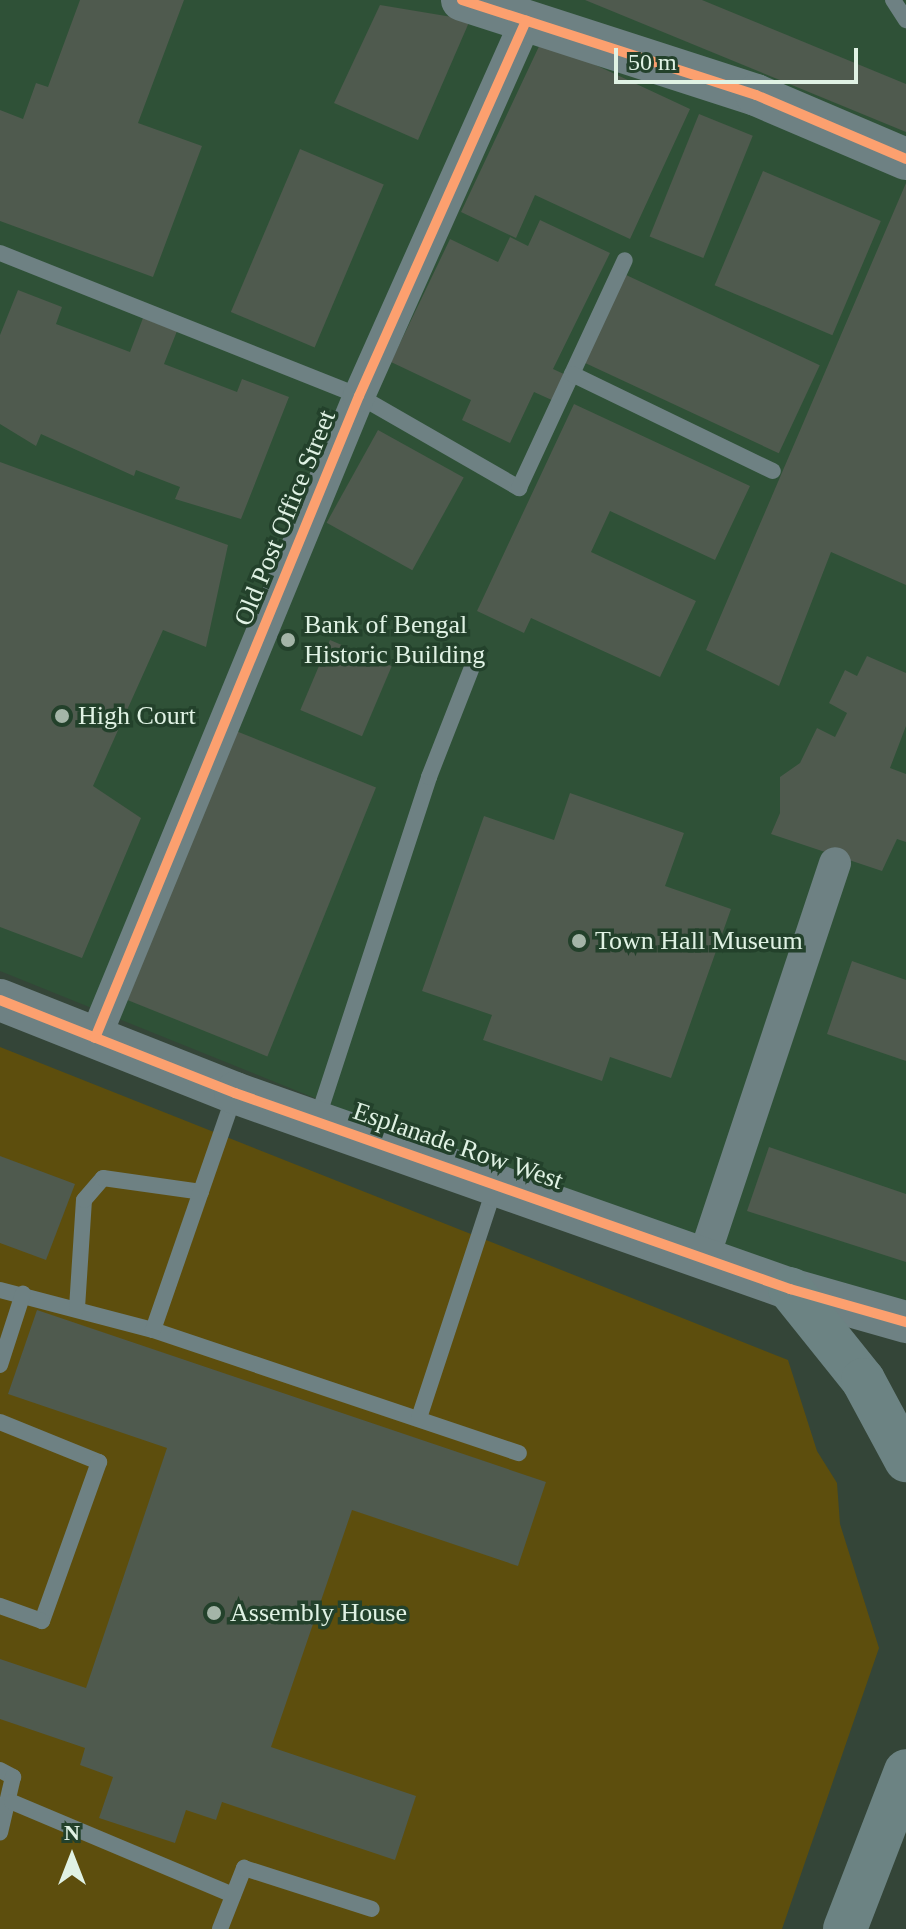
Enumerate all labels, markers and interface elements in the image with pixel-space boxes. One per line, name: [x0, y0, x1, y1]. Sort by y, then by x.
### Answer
scale bar: [618, 32, 862, 82]
text: 50 m: [628, 49, 677, 75]
street label: Old Post Office Street: [227, 406, 343, 630]
place label: Bank of Bengal Historic Building: [304, 609, 485, 670]
marker: Bank of Bengal Historic Building: [279, 631, 297, 649]
place label: High Court: [78, 700, 196, 732]
marker: High Court: [53, 707, 71, 725]
place label: Town Hall Museum: [595, 925, 803, 957]
marker: Town Hall Museum: [570, 932, 588, 950]
street label: Esplanade Row West: [349, 1095, 567, 1197]
place label: Assembly House: [230, 1597, 407, 1629]
marker: Assembly House: [205, 1604, 223, 1622]
north arrow: [32, 1817, 112, 1897]
text: N: [64, 1820, 80, 1845]

